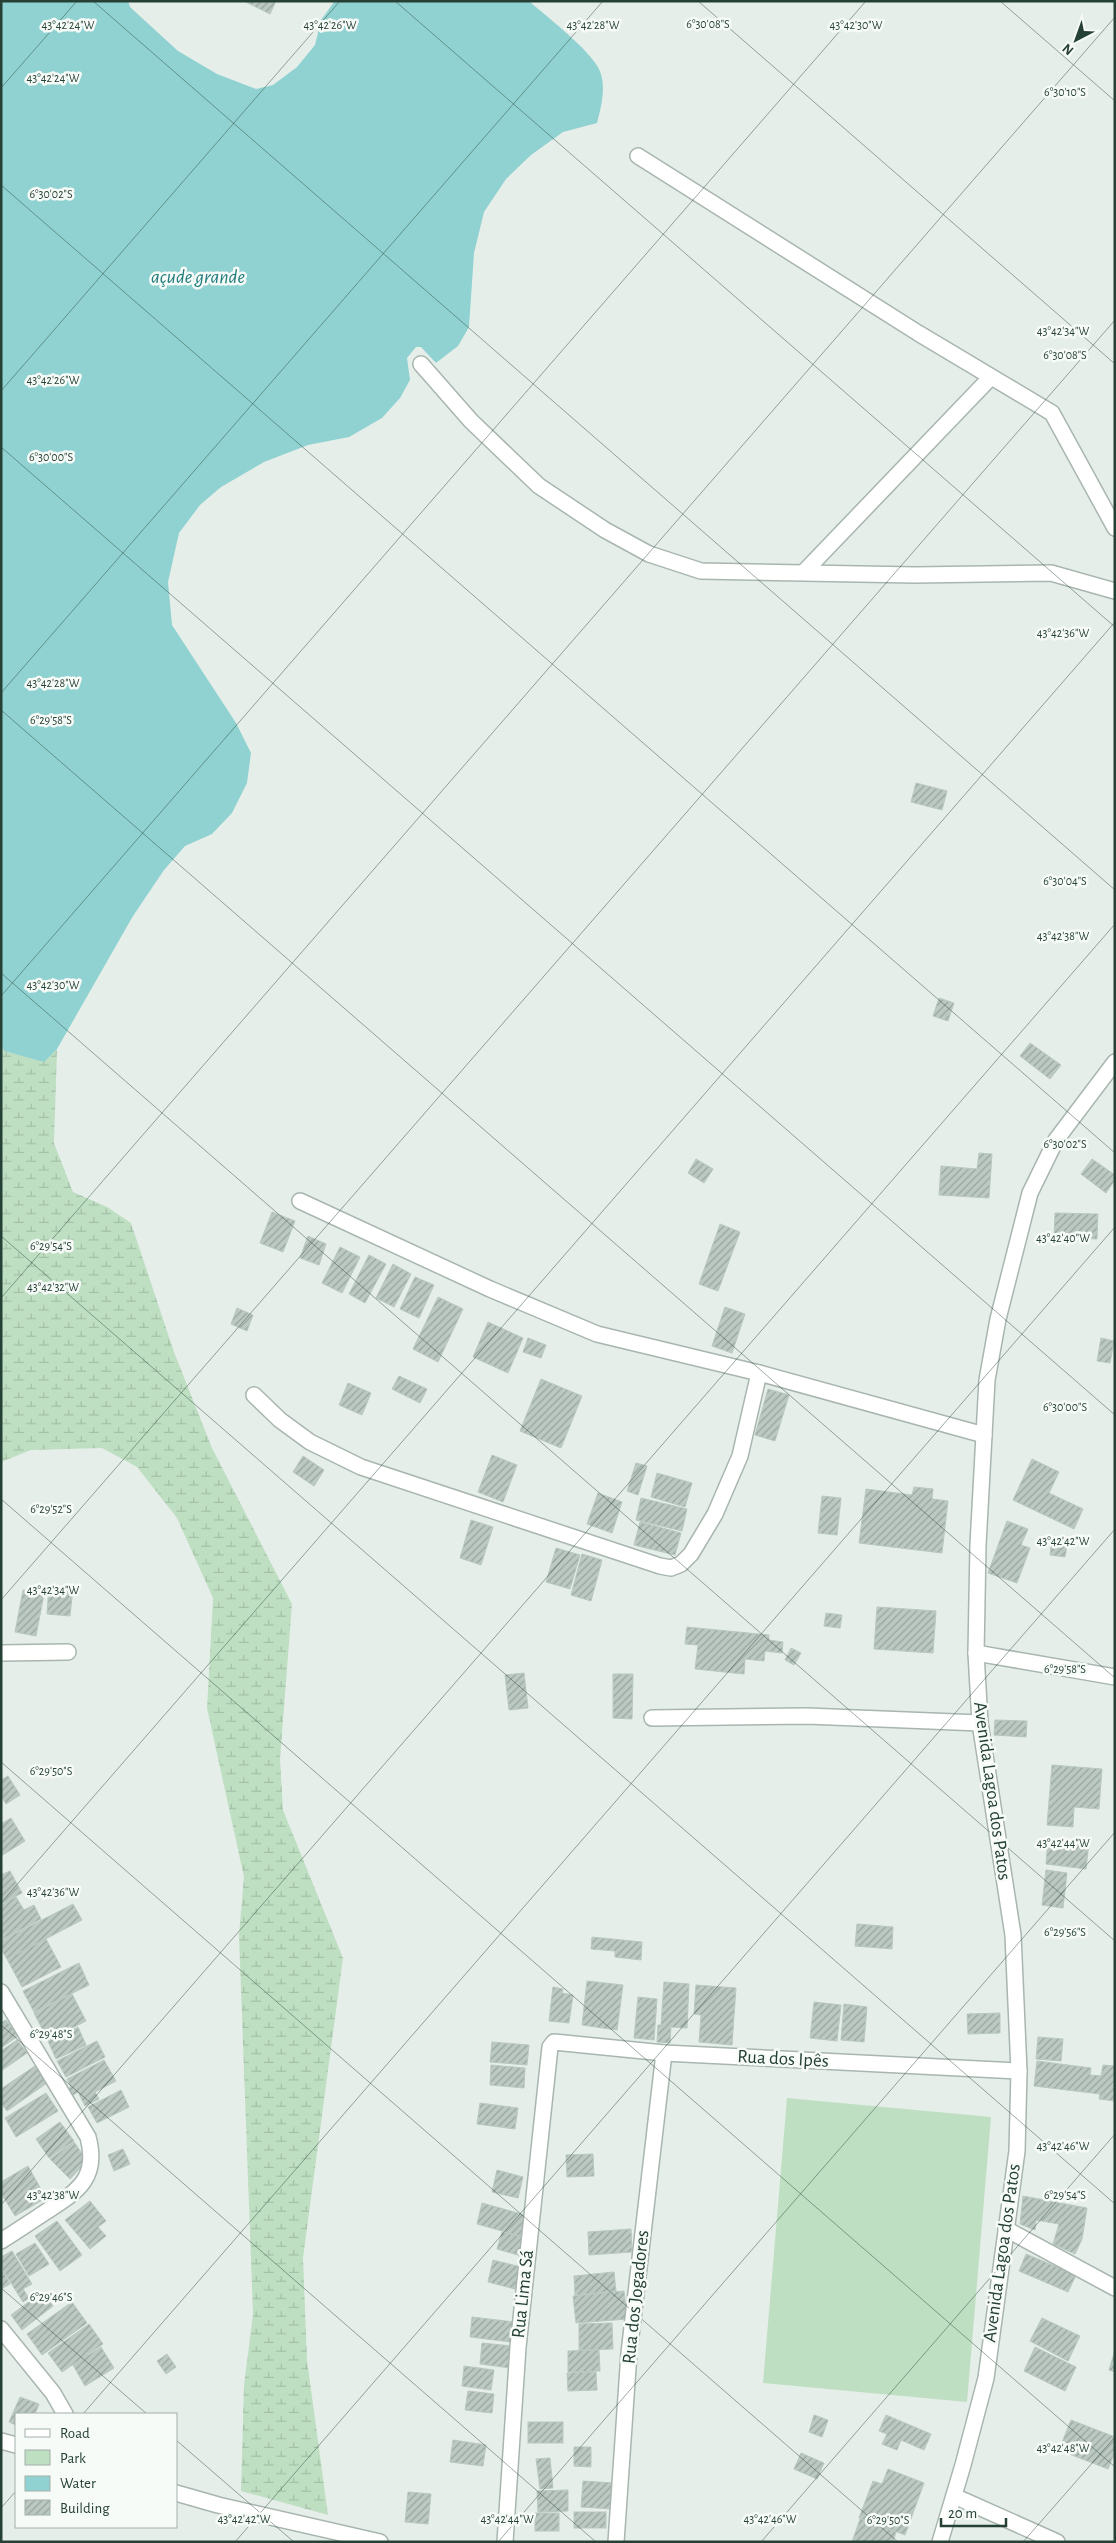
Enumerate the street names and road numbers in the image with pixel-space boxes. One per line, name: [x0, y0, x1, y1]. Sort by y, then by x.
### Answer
street label: Avenida Lagoa dos Patos: [970, 1700, 1014, 1882]
street label: Rua dos Ipês: [737, 2047, 829, 2071]
street label: Avenida Lagoa dos Patos: [980, 2162, 1024, 2344]
street label: Rua dos Jogadores: [620, 2229, 652, 2365]
street label: Rua Lima Sá: [509, 2249, 537, 2339]

